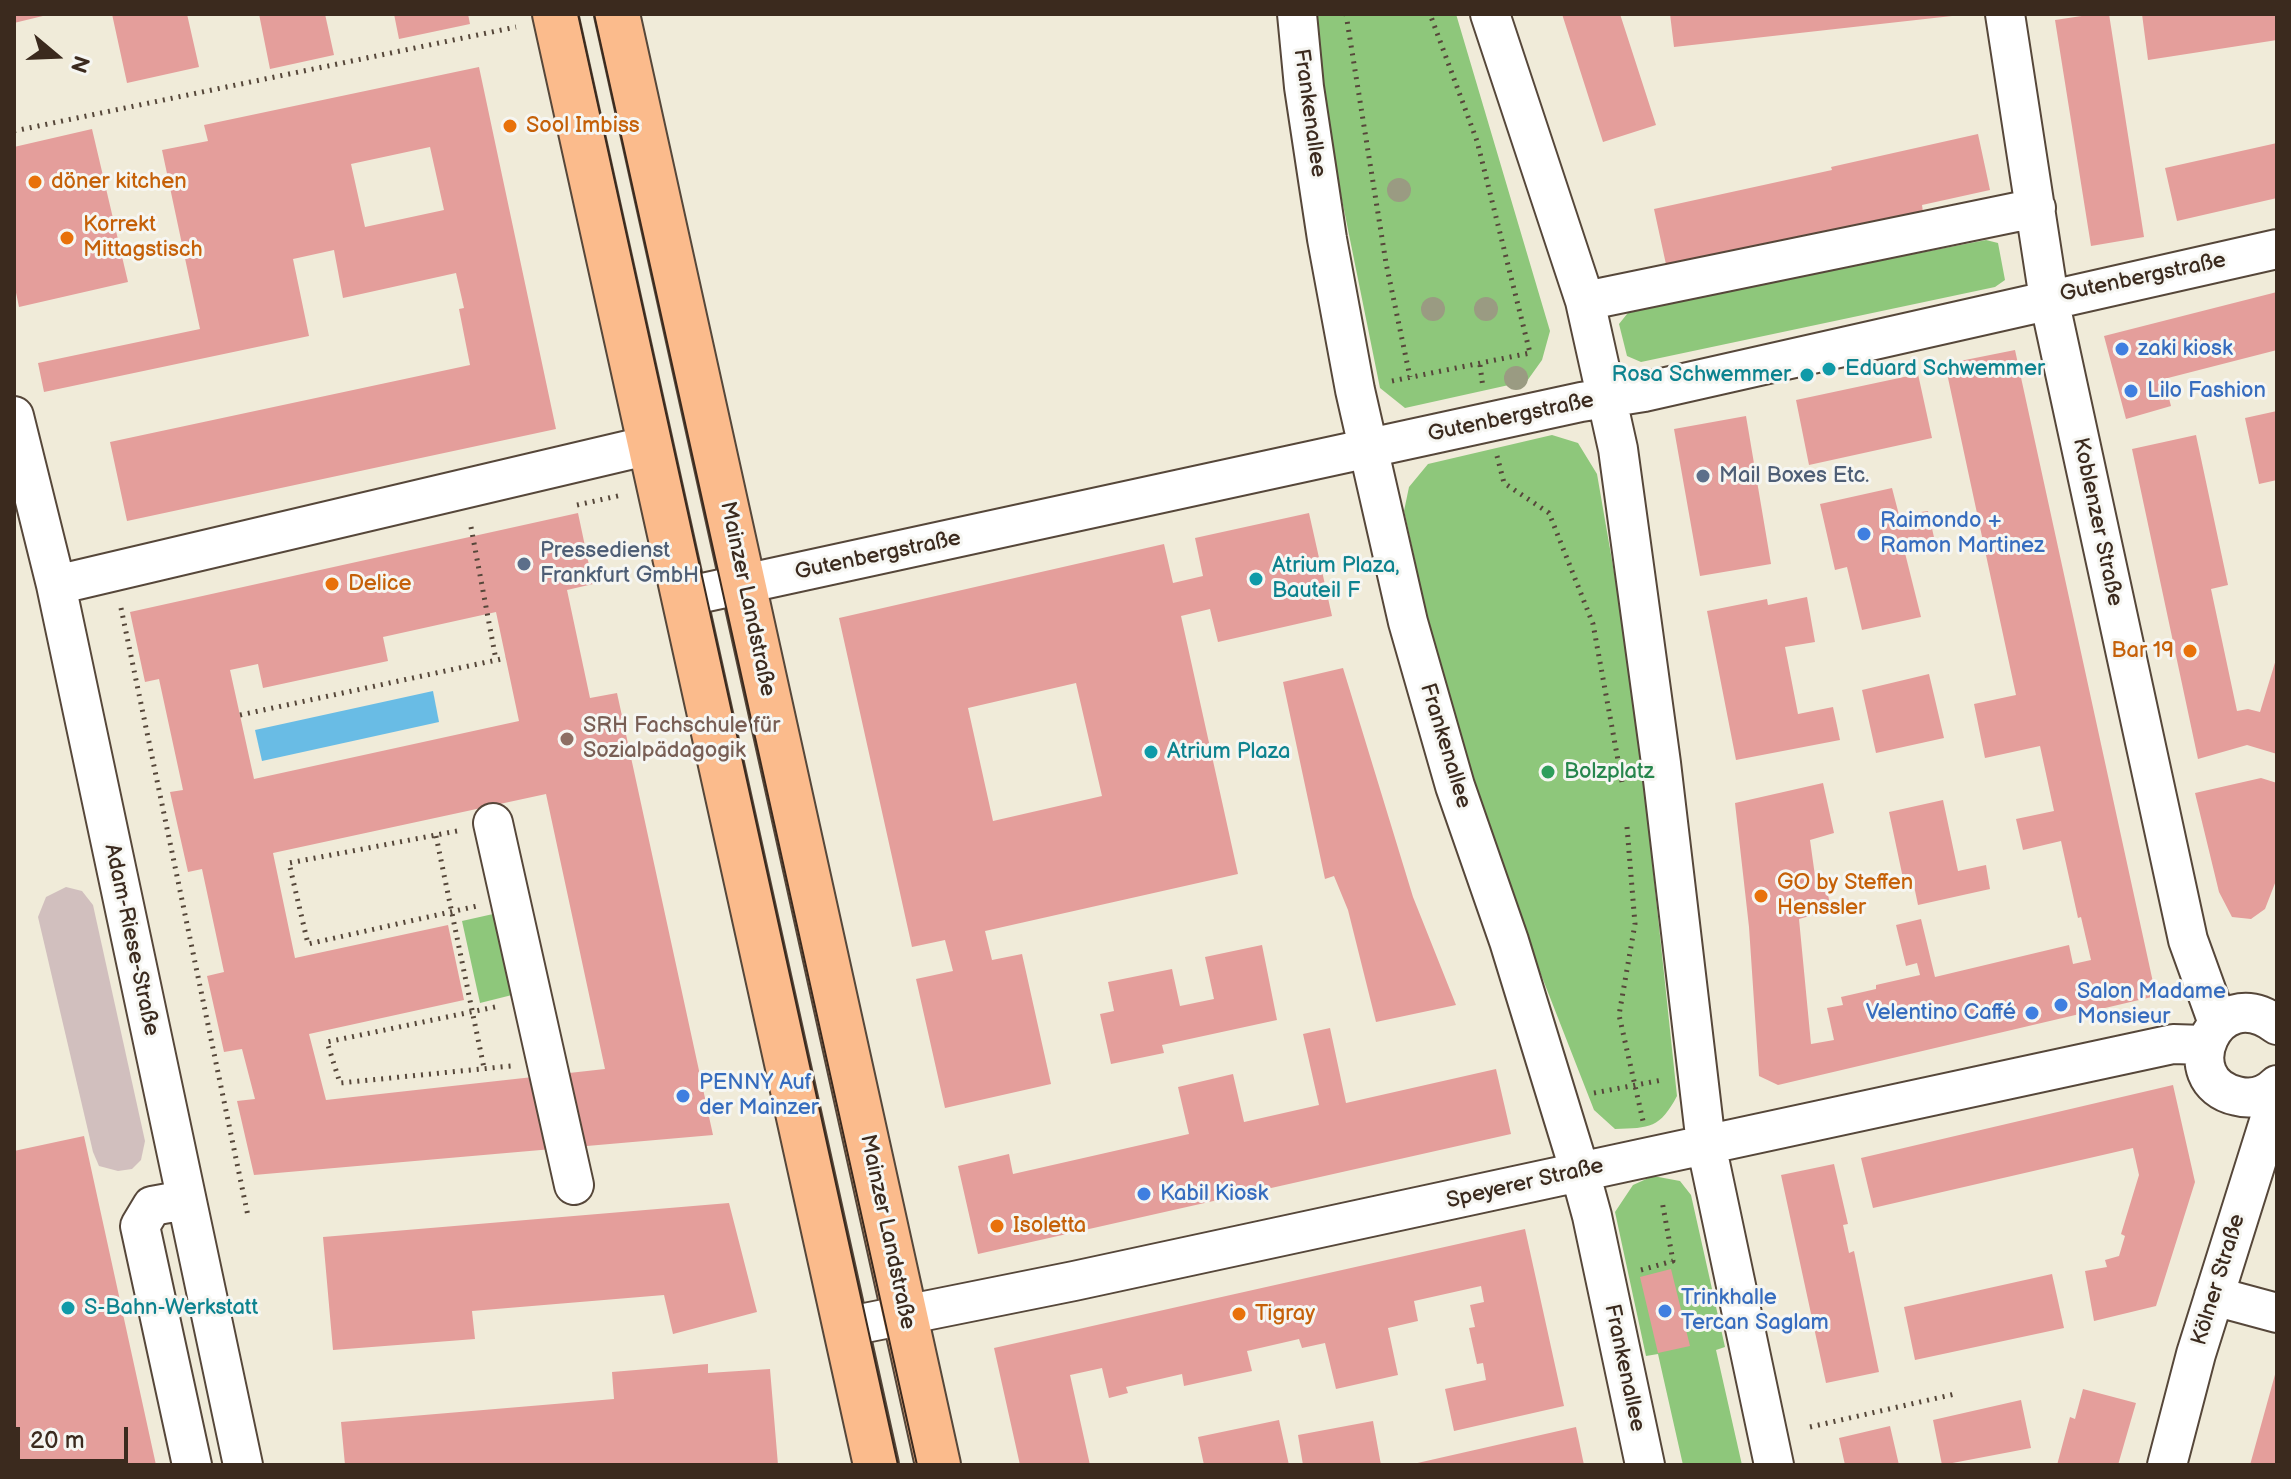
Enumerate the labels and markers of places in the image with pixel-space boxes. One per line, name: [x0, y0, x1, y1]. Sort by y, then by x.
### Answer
place label: Sool Imbiss: [526, 113, 640, 139]
marker: Sool Imbiss: [501, 117, 519, 135]
place label: döner kitchen: [51, 169, 187, 195]
marker: döner kitchen: [26, 173, 44, 191]
place label: Korrekt Mittagstisch: [83, 212, 203, 264]
marker: Korrekt Mittagstisch: [58, 229, 76, 247]
place label: zaki kiosk: [2138, 336, 2233, 362]
marker: zaki kiosk: [2113, 340, 2131, 358]
place label: Eduard Schwemmer: [1845, 356, 2045, 382]
marker: Eduard Schwemmer: [1820, 360, 1838, 378]
place label: Rosa Schwemmer: [1612, 362, 1791, 388]
marker: Rosa Schwemmer: [1798, 366, 1816, 384]
place label: Lilo Fashion: [2147, 378, 2266, 404]
marker: Lilo Fashion: [2122, 382, 2140, 400]
place label: Mail Boxes Etc.: [1719, 463, 1869, 489]
marker: Mail Boxes Etc.: [1694, 467, 1712, 485]
place label: Raimondo + Ramon Martinez: [1880, 508, 2045, 560]
marker: Raimondo + Ramon Martinez: [1855, 525, 1873, 543]
place label: Pressedienst Frankfurt GmbH: [540, 538, 699, 590]
place label: Atrium Plaza, Bauteil F: [1272, 553, 1399, 604]
marker: Pressedienst Frankfurt GmbH: [515, 555, 533, 573]
marker: Atrium Plaza, Bauteil F: [1247, 570, 1265, 588]
place label: Delice: [348, 571, 412, 597]
marker: Delice: [323, 575, 341, 593]
place label: Bar 19: [2111, 638, 2174, 664]
marker: Bar 19: [2181, 642, 2199, 660]
place label: SRH Fachschule für Sozialpädagogik: [583, 713, 780, 764]
marker: SRH Fachschule für Sozialpädagogik: [558, 730, 576, 748]
place label: Atrium Plaza: [1167, 739, 1290, 765]
marker: Atrium Plaza: [1142, 743, 1160, 761]
place label: Bolzplatz: [1564, 759, 1654, 785]
marker: Bolzplatz: [1539, 763, 1557, 781]
place label: GO by Steffen Henssler: [1777, 870, 1913, 922]
marker: GO by Steffen Henssler: [1752, 887, 1770, 905]
place label: Salon Madame Monsieur: [2077, 979, 2226, 1030]
marker: Salon Madame Monsieur: [2052, 996, 2070, 1014]
place label: Velentino Caffé: [1866, 1000, 2016, 1026]
marker: Velentino Caffé: [2023, 1004, 2041, 1022]
place label: PENNY Auf der Mainzer: [699, 1070, 819, 1122]
marker: PENNY Auf der Mainzer: [674, 1087, 692, 1105]
place label: Kabil Kiosk: [1160, 1181, 1268, 1207]
marker: Kabil Kiosk: [1135, 1185, 1153, 1203]
place label: Isoletta: [1013, 1213, 1086, 1239]
marker: Isoletta: [988, 1217, 1006, 1235]
place label: Trinkhalle Tercan Saglam: [1681, 1285, 1829, 1336]
place label: S-Bahn-Werkstatt: [84, 1295, 258, 1321]
marker: S-Bahn-Werkstatt: [59, 1299, 77, 1317]
place label: Tigray: [1255, 1301, 1315, 1327]
marker: Trinkhalle Tercan Saglam: [1656, 1302, 1674, 1320]
marker: Tigray: [1230, 1305, 1248, 1323]

